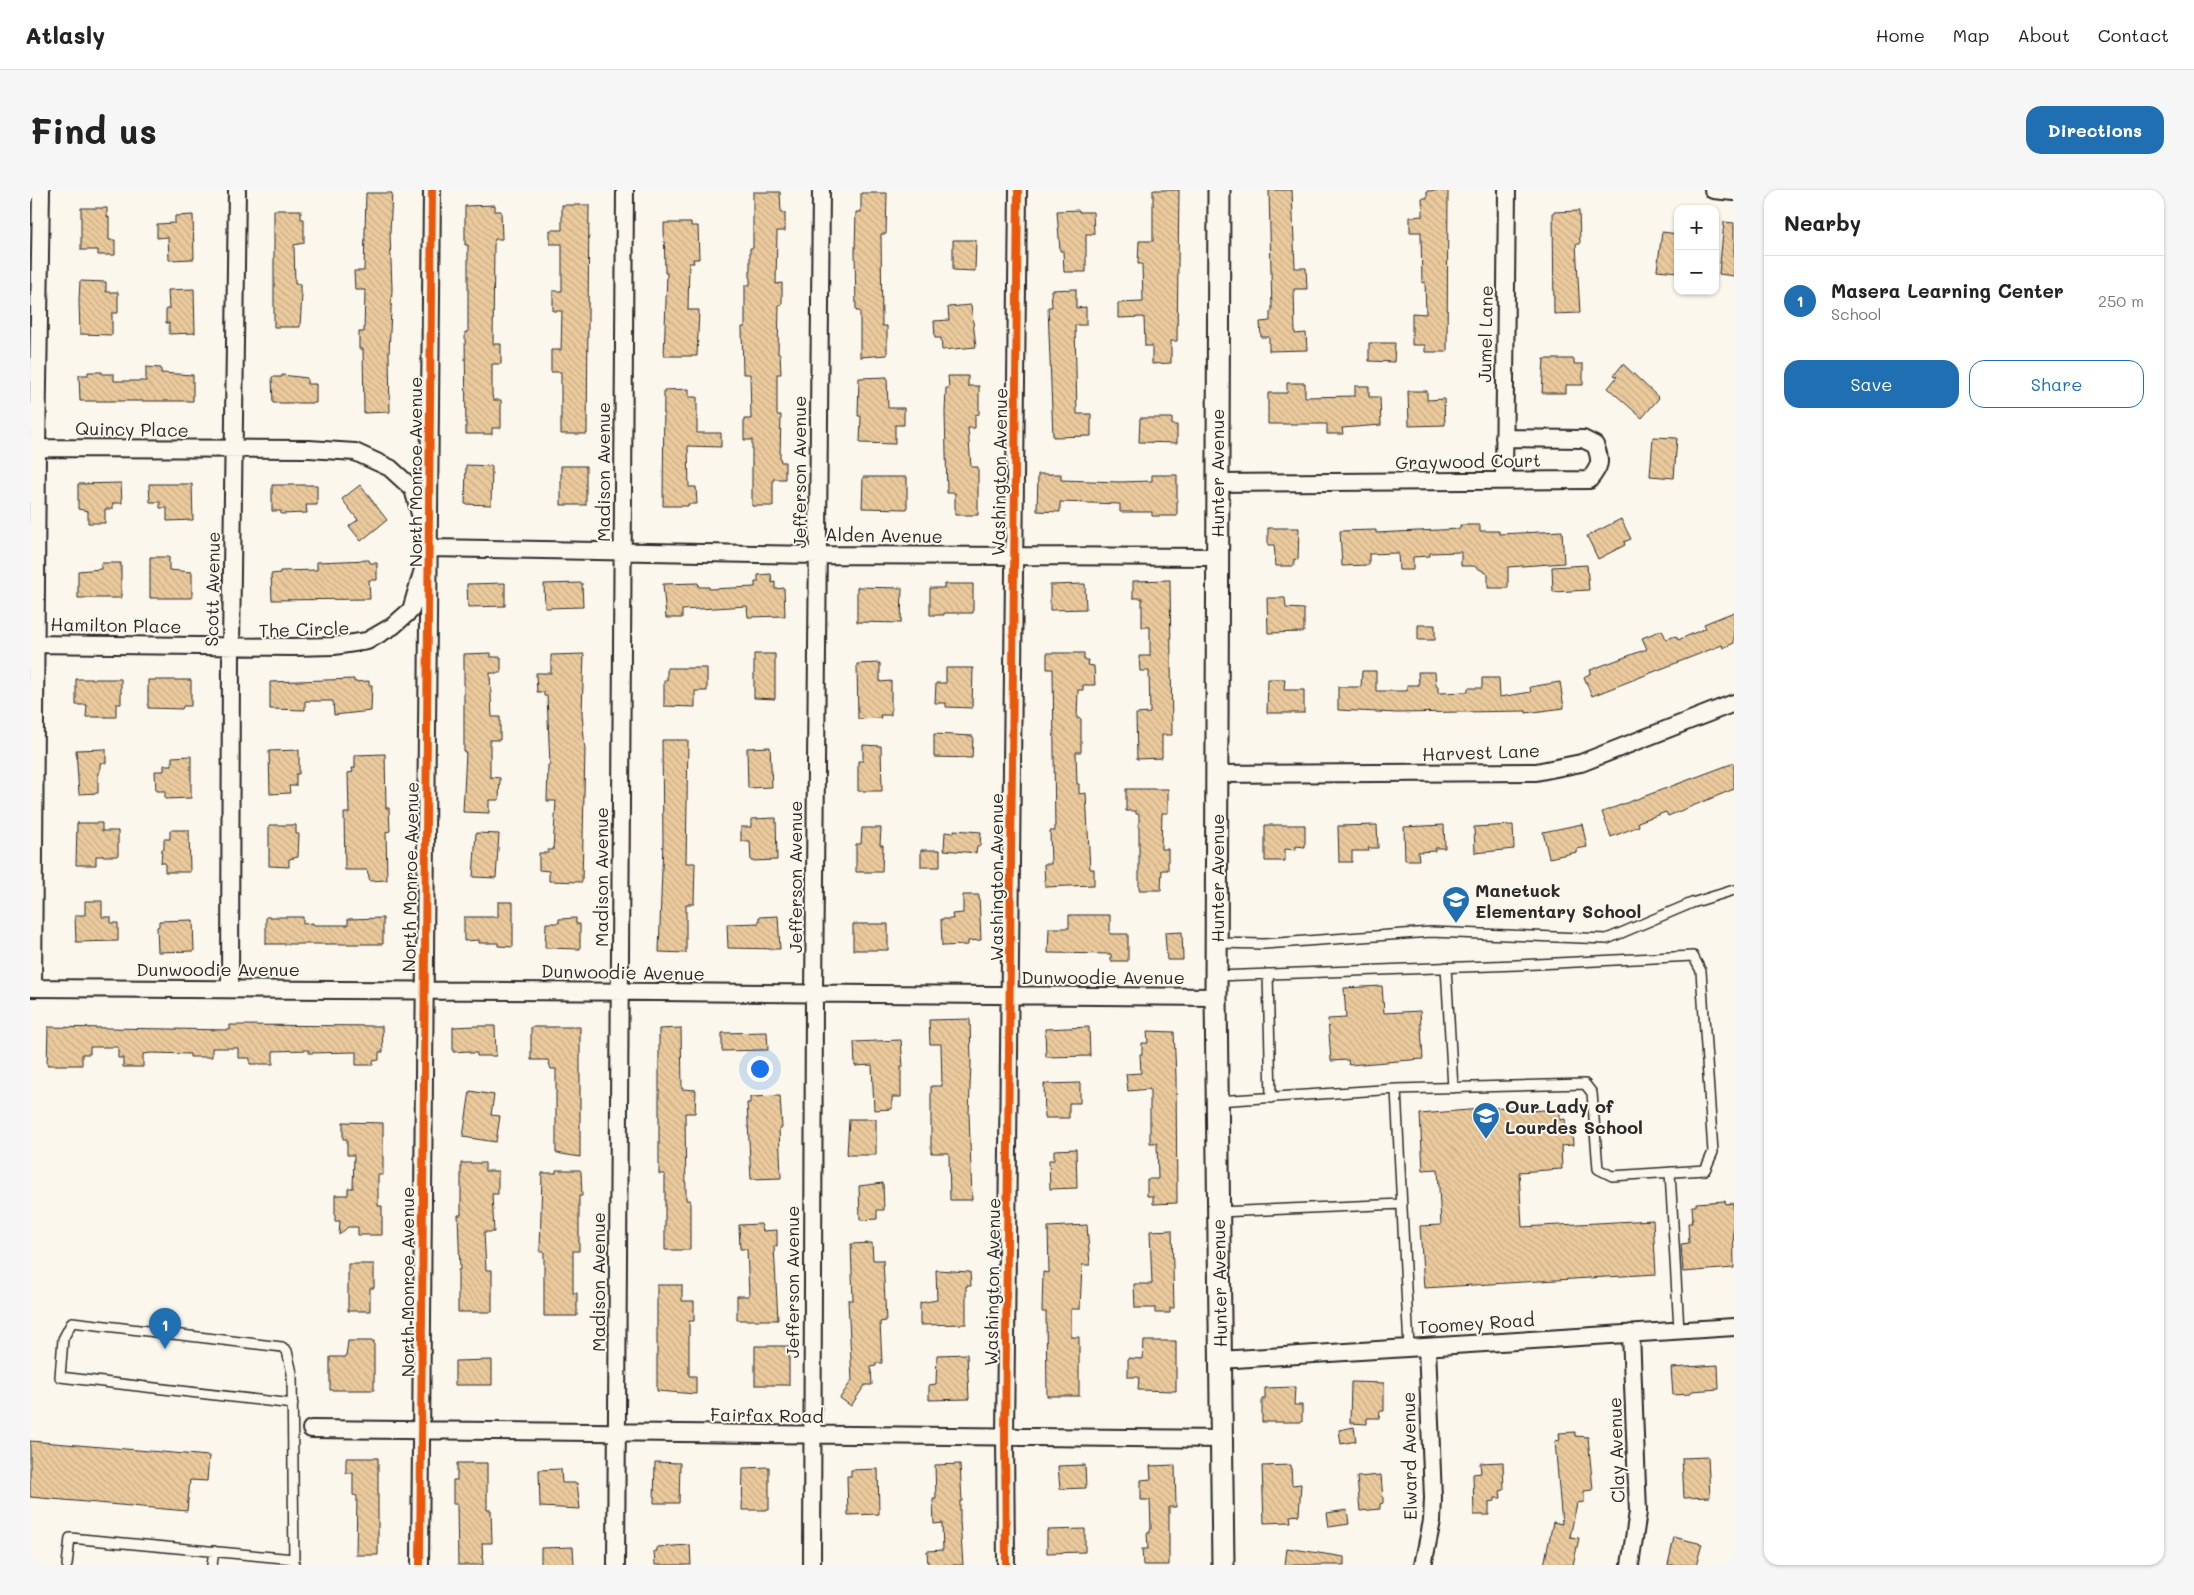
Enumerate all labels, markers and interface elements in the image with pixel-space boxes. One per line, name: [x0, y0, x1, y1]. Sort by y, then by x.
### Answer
text: Atlasly: [25, 19, 105, 50]
text: Home: [1876, 23, 1925, 47]
text: Map: [1953, 23, 1989, 47]
text: About: [2017, 23, 2070, 47]
text: Contact: [2098, 23, 2169, 47]
button: Directions: [2026, 106, 2164, 154]
text: Find us: [30, 107, 157, 153]
map controls: [1674, 205, 1719, 295]
button: +: [1674, 205, 1719, 250]
text: Nearby: [1784, 209, 1861, 236]
button: −: [1674, 250, 1719, 295]
text: Masera Learning Center: [1831, 278, 2064, 303]
street label: Jumel Lane: [1472, 285, 1498, 383]
text: 1: [1796, 290, 1804, 311]
text: 250 m: [2098, 290, 2144, 311]
text: School: [1831, 303, 1881, 324]
button: Save: [1784, 360, 1959, 408]
button: Share: [1969, 360, 2144, 408]
street label: North Monroe Avenue: [403, 377, 427, 567]
street label: Washington Avenue: [986, 388, 1012, 556]
street label: Jefferson Avenue: [787, 396, 811, 548]
street label: Madison Avenue: [591, 402, 615, 542]
street label: Hunter Avenue: [1205, 409, 1229, 537]
street label: Quincy Place: [75, 416, 189, 442]
street label: Graywood Court: [1395, 448, 1541, 474]
street label: Alden Avenue: [825, 522, 943, 548]
street label: Scott Avenue: [199, 531, 225, 647]
street label: Hamilton Place: [50, 612, 182, 638]
street label: The Circle: [258, 615, 350, 643]
street label: Harvest Lane: [1422, 738, 1540, 766]
street label: North Monroe Avenue: [396, 781, 424, 973]
street label: Washington Avenue: [984, 793, 1008, 961]
street label: Jefferson Avenue: [783, 801, 807, 953]
street label: Madison Avenue: [589, 807, 613, 947]
street label: Hunter Avenue: [1205, 814, 1229, 942]
place label: Manetuck Elementary School: [1475, 878, 1641, 923]
school or university icon: Manetuck Elementary School: [1441, 885, 1471, 924]
street label: Dunwoodie Avenue: [136, 957, 300, 981]
street label: Dunwoodie Avenue: [541, 959, 705, 985]
street label: Dunwoodie Avenue: [1021, 965, 1185, 989]
your location: [747, 1056, 773, 1082]
place label: Our Lady of Lourdes School: [1505, 1094, 1643, 1139]
school or university icon: Our Lady of Lourdes School: [1471, 1101, 1501, 1140]
street label: North Monroe Avenue: [395, 1187, 419, 1377]
street label: Washington Avenue: [979, 1198, 1005, 1366]
street label: Jefferson Avenue: [780, 1206, 804, 1358]
street label: Madison Avenue: [586, 1212, 610, 1352]
street label: Hunter Avenue: [1206, 1218, 1232, 1348]
street label: Toomey Road: [1417, 1307, 1535, 1339]
pin: 1: [149, 1308, 181, 1349]
street label: Elward Avenue: [1396, 1392, 1422, 1520]
street label: Clay Avenue: [1602, 1397, 1630, 1503]
street label: Fairfax Road: [710, 1402, 824, 1428]

